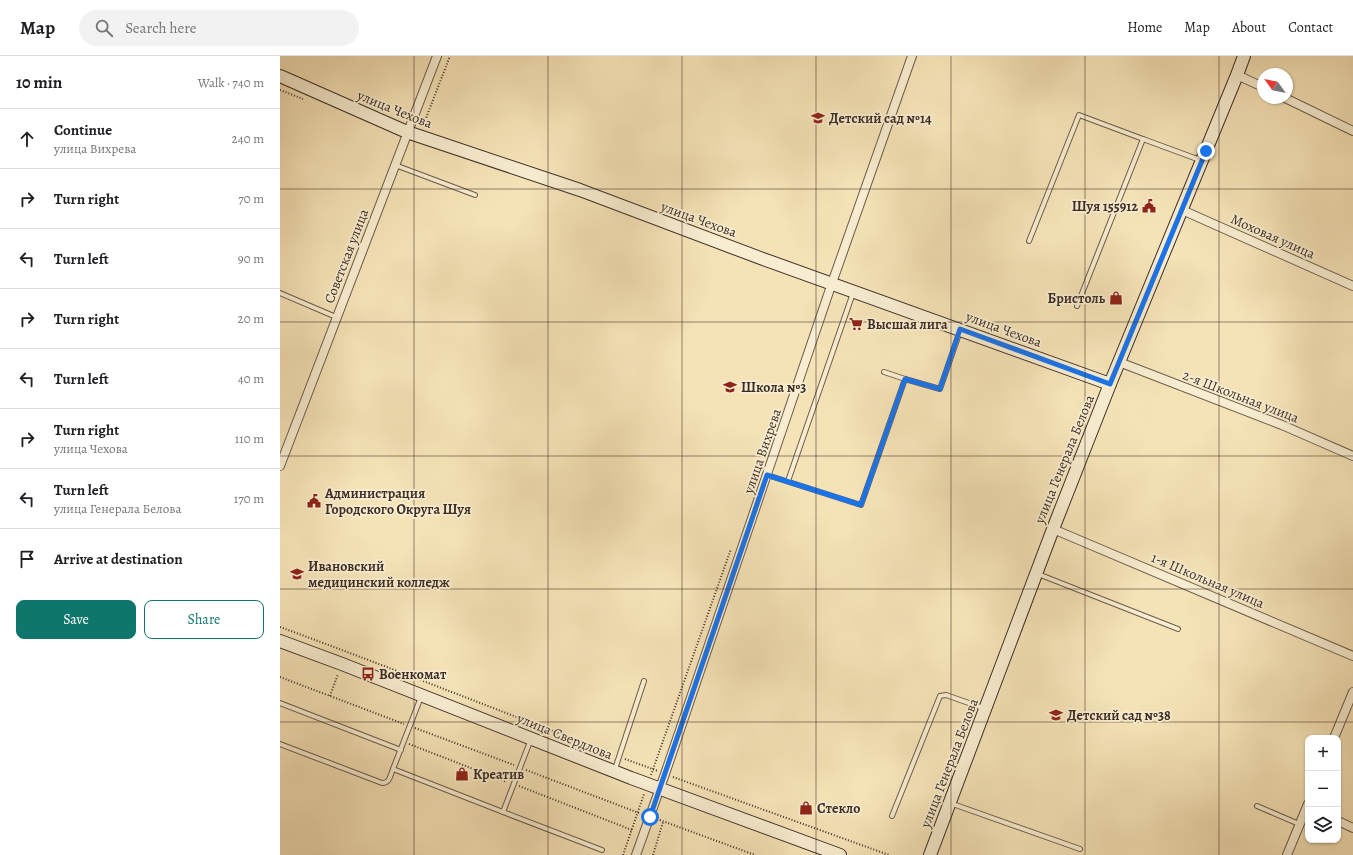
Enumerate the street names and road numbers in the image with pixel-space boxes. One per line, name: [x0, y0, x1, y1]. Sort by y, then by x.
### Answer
street label: улица Чехова: [353, 85, 436, 133]
street label: улица Чехова: [657, 197, 740, 242]
street label: Советская улица: [320, 206, 373, 306]
street label: Моховая улица: [1228, 209, 1318, 264]
street label: улица Чехова: [962, 307, 1045, 352]
street label: 2-я Школьная улица: [1180, 366, 1302, 428]
street label: улица Генерала Белова: [1030, 392, 1099, 527]
street label: улица Вихрева: [739, 406, 786, 497]
street label: 1-я Школьная улица: [1148, 548, 1268, 613]
street label: улица Генерала Белова: [916, 695, 983, 832]
street label: улица Свердлова: [513, 708, 616, 764]

